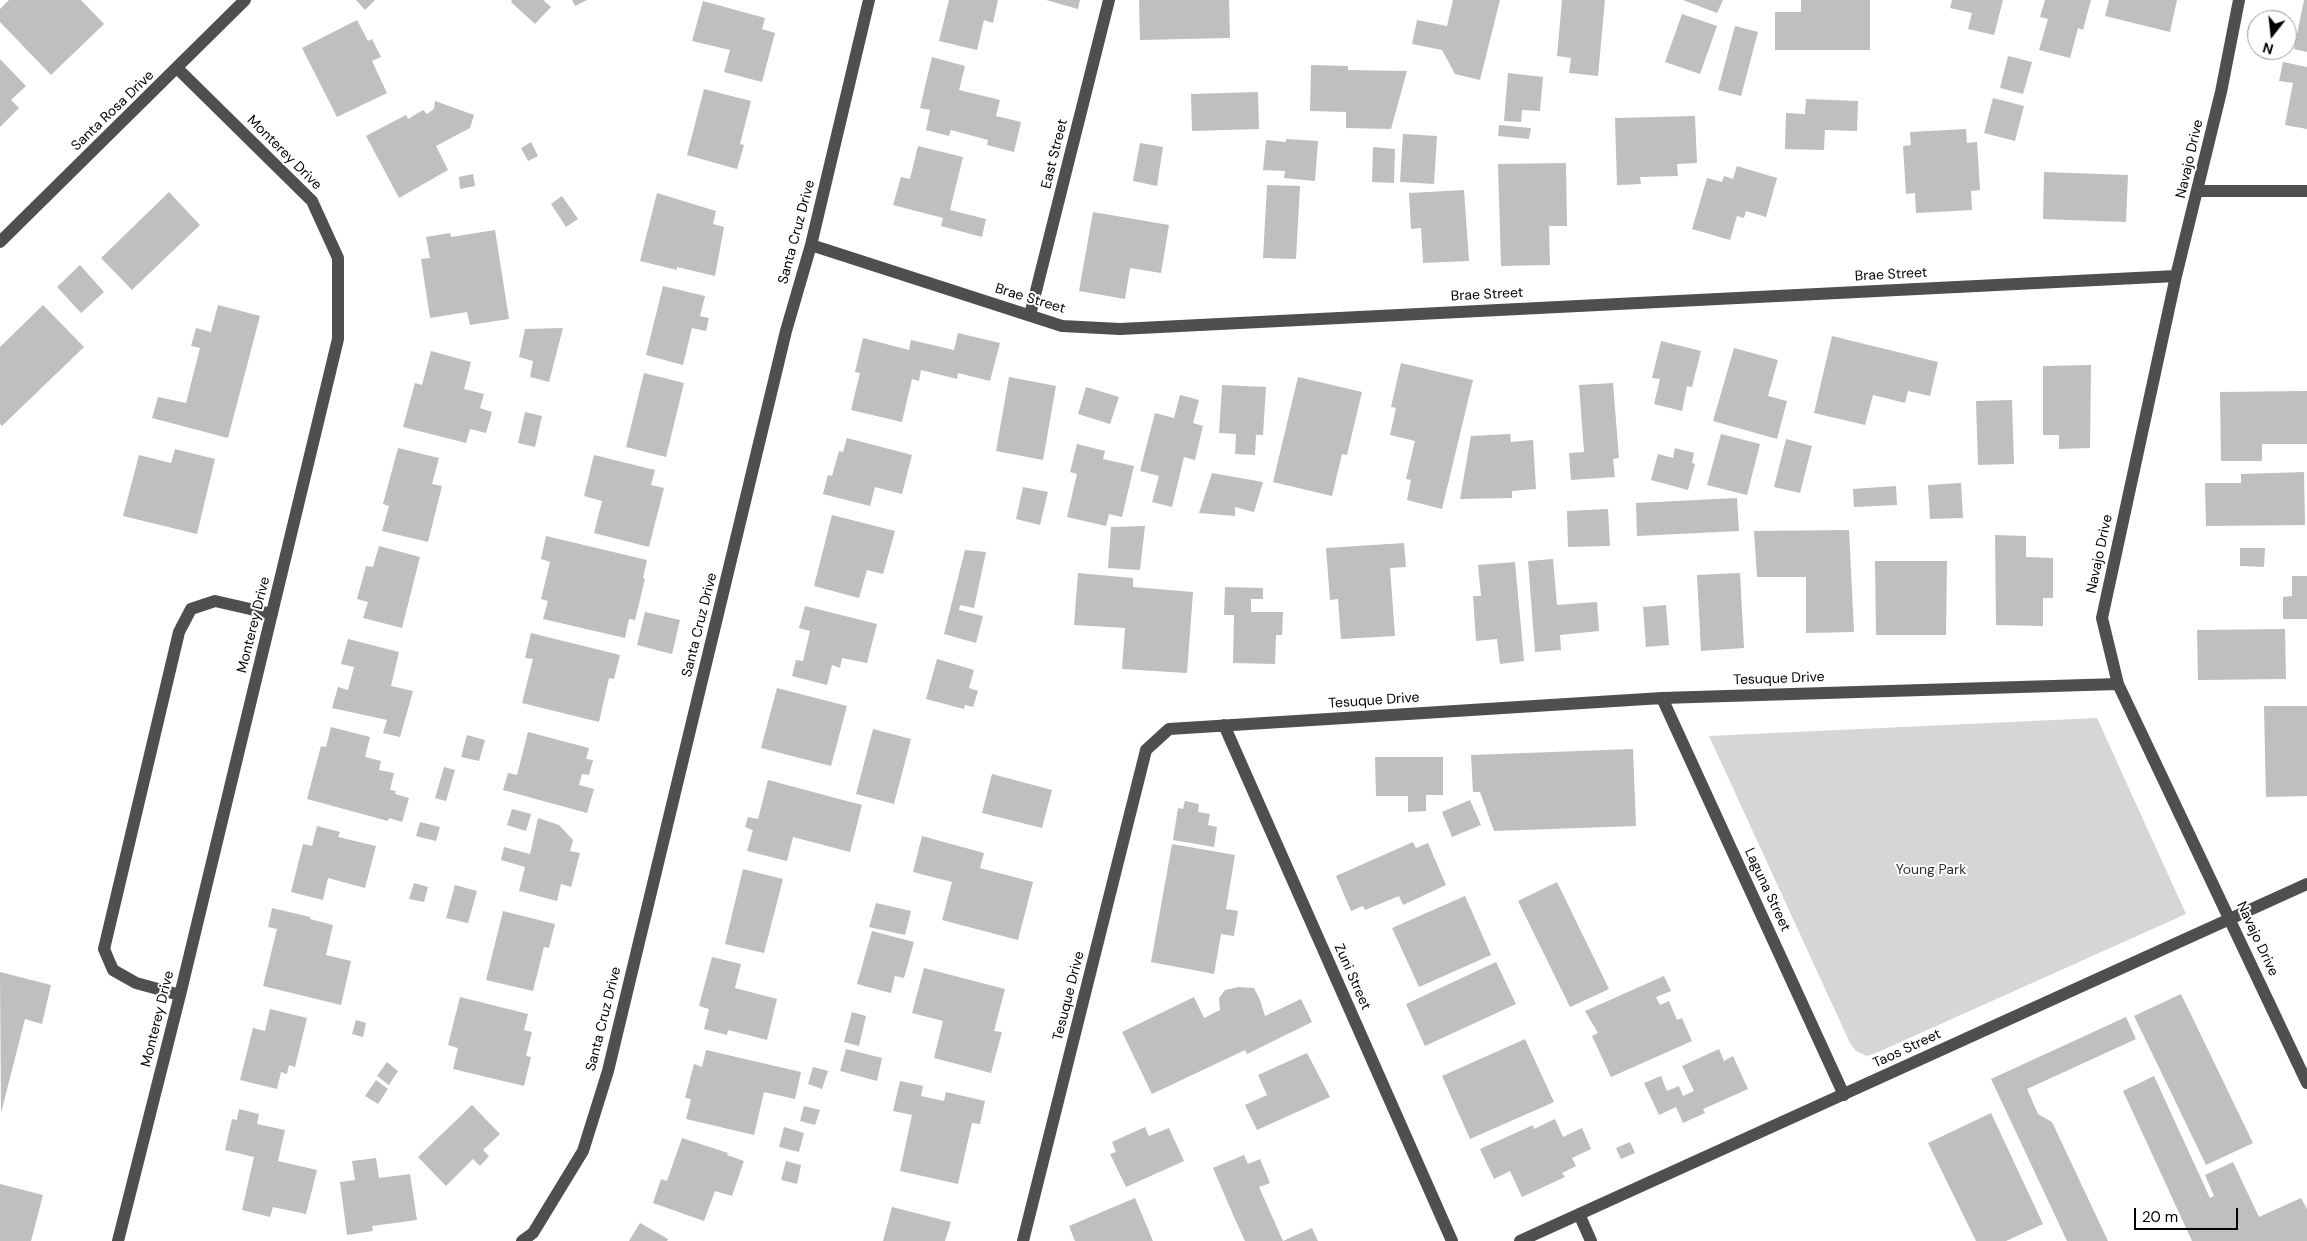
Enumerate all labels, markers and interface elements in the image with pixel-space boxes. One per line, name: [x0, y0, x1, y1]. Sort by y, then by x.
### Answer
north arrow: [2247, 10, 2297, 60]
text: N: [2261, 38, 2276, 59]
street label: Santa Rosa Drive: [68, 67, 158, 155]
street label: Monterey Drive: [243, 112, 325, 194]
street label: East Street: [1038, 117, 1072, 191]
street label: Navajo Drive: [2173, 118, 2207, 200]
street label: Santa Cruz Drive: [775, 178, 819, 286]
street label: Brae Street: [1854, 265, 1928, 285]
street label: Brae Street: [993, 280, 1067, 318]
street label: Brae Street: [1450, 285, 1524, 305]
street label: Navajo Drive: [2083, 513, 2117, 595]
street label: Santa Cruz Drive: [679, 571, 721, 679]
street label: Monterey Drive: [234, 575, 274, 675]
street label: Tesuque Drive: [1733, 669, 1825, 689]
street label: Tesuque Drive: [1328, 689, 1420, 713]
street label: Laguna Street: [1740, 846, 1794, 934]
park label: Young Park: [1896, 862, 1966, 878]
street label: Navajo Drive: [2232, 899, 2282, 979]
street label: Zuni Street: [1330, 941, 1374, 1013]
street label: Tesuque Drive: [1050, 950, 1088, 1042]
street label: Santa Cruz Drive: [583, 965, 625, 1073]
street label: Monterey Drive: [138, 969, 178, 1069]
street label: Taos Street: [1870, 1026, 1944, 1072]
scale bar: [2137, 1198, 2241, 1230]
text: 20 m: [2142, 1207, 2178, 1227]

